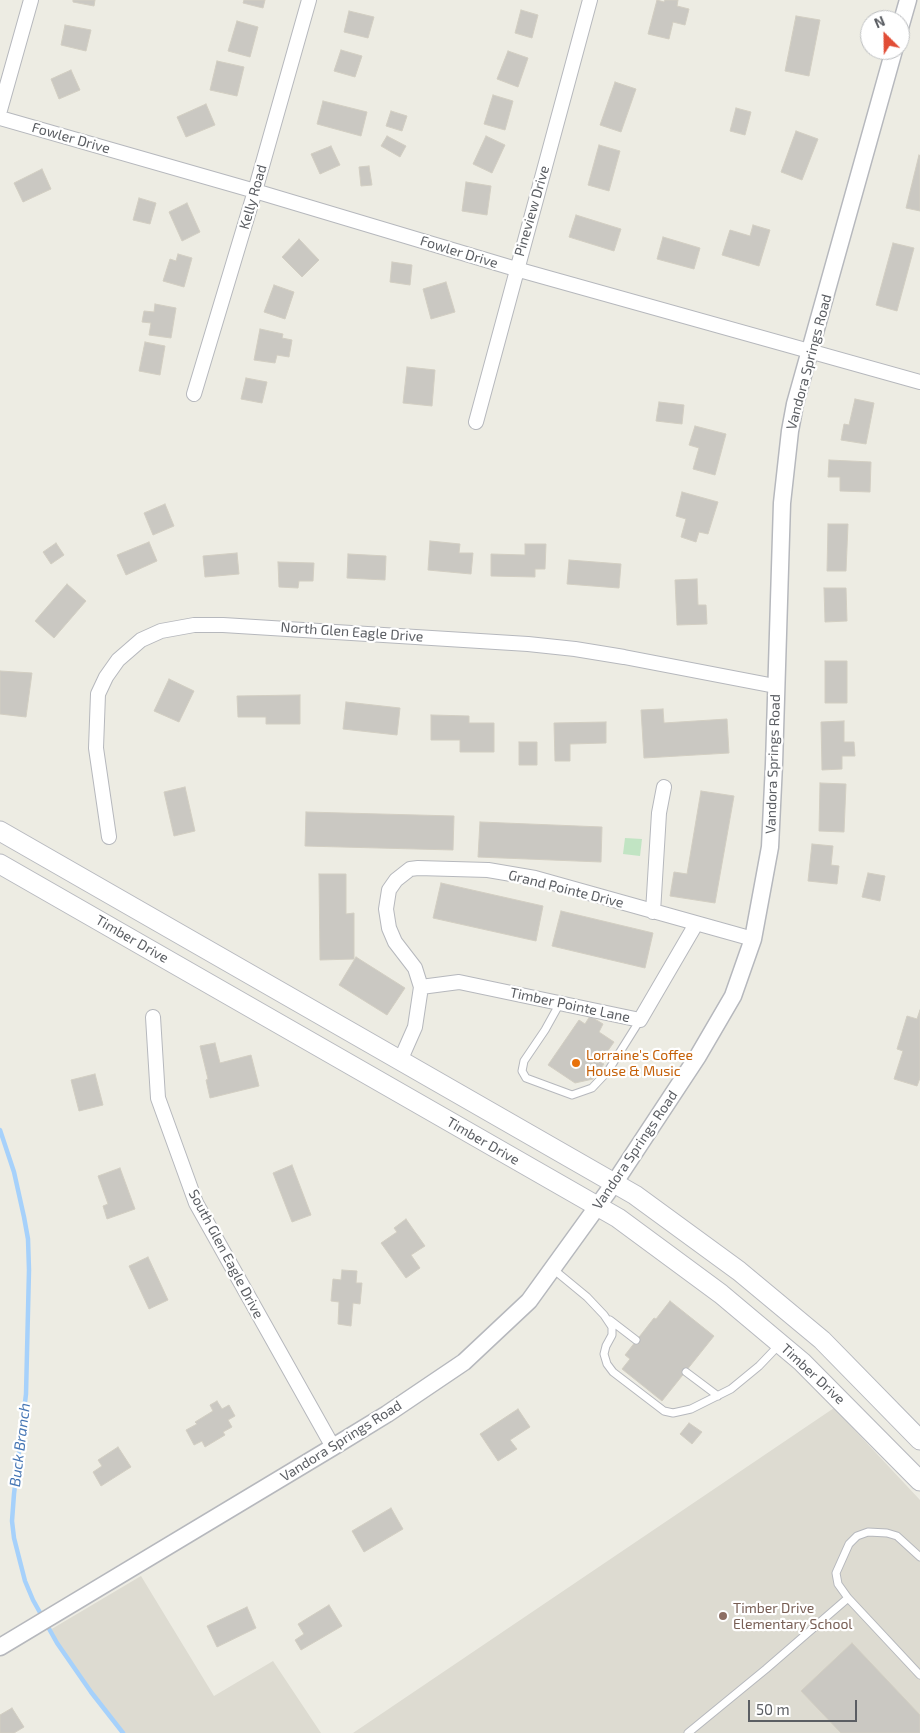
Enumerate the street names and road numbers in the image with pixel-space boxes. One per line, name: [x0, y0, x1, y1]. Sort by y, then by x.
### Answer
street label: Fowler Drive: [30, 119, 112, 157]
street label: Kelly Road: [236, 163, 270, 231]
street label: Pineview Drive: [511, 164, 553, 258]
street label: Fowler Drive: [418, 232, 500, 272]
street label: Vandora Springs Road: [783, 292, 835, 432]
street label: North Glen Eagle Drive: [280, 619, 424, 645]
street label: Vandora Springs Road: [762, 694, 784, 834]
street label: Grand Pointe Drive: [507, 867, 625, 911]
street label: Timber Drive: [93, 911, 171, 967]
street label: Timber Pointe Lane: [508, 984, 632, 1026]
street label: Vandora Springs Road: [589, 1087, 681, 1213]
street label: Timber Drive: [444, 1113, 522, 1169]
street label: South Glen Eagle Drive: [185, 1187, 267, 1321]
street label: Timber Drive: [778, 1340, 848, 1408]
street label: Vandora Springs Road: [277, 1397, 405, 1485]

